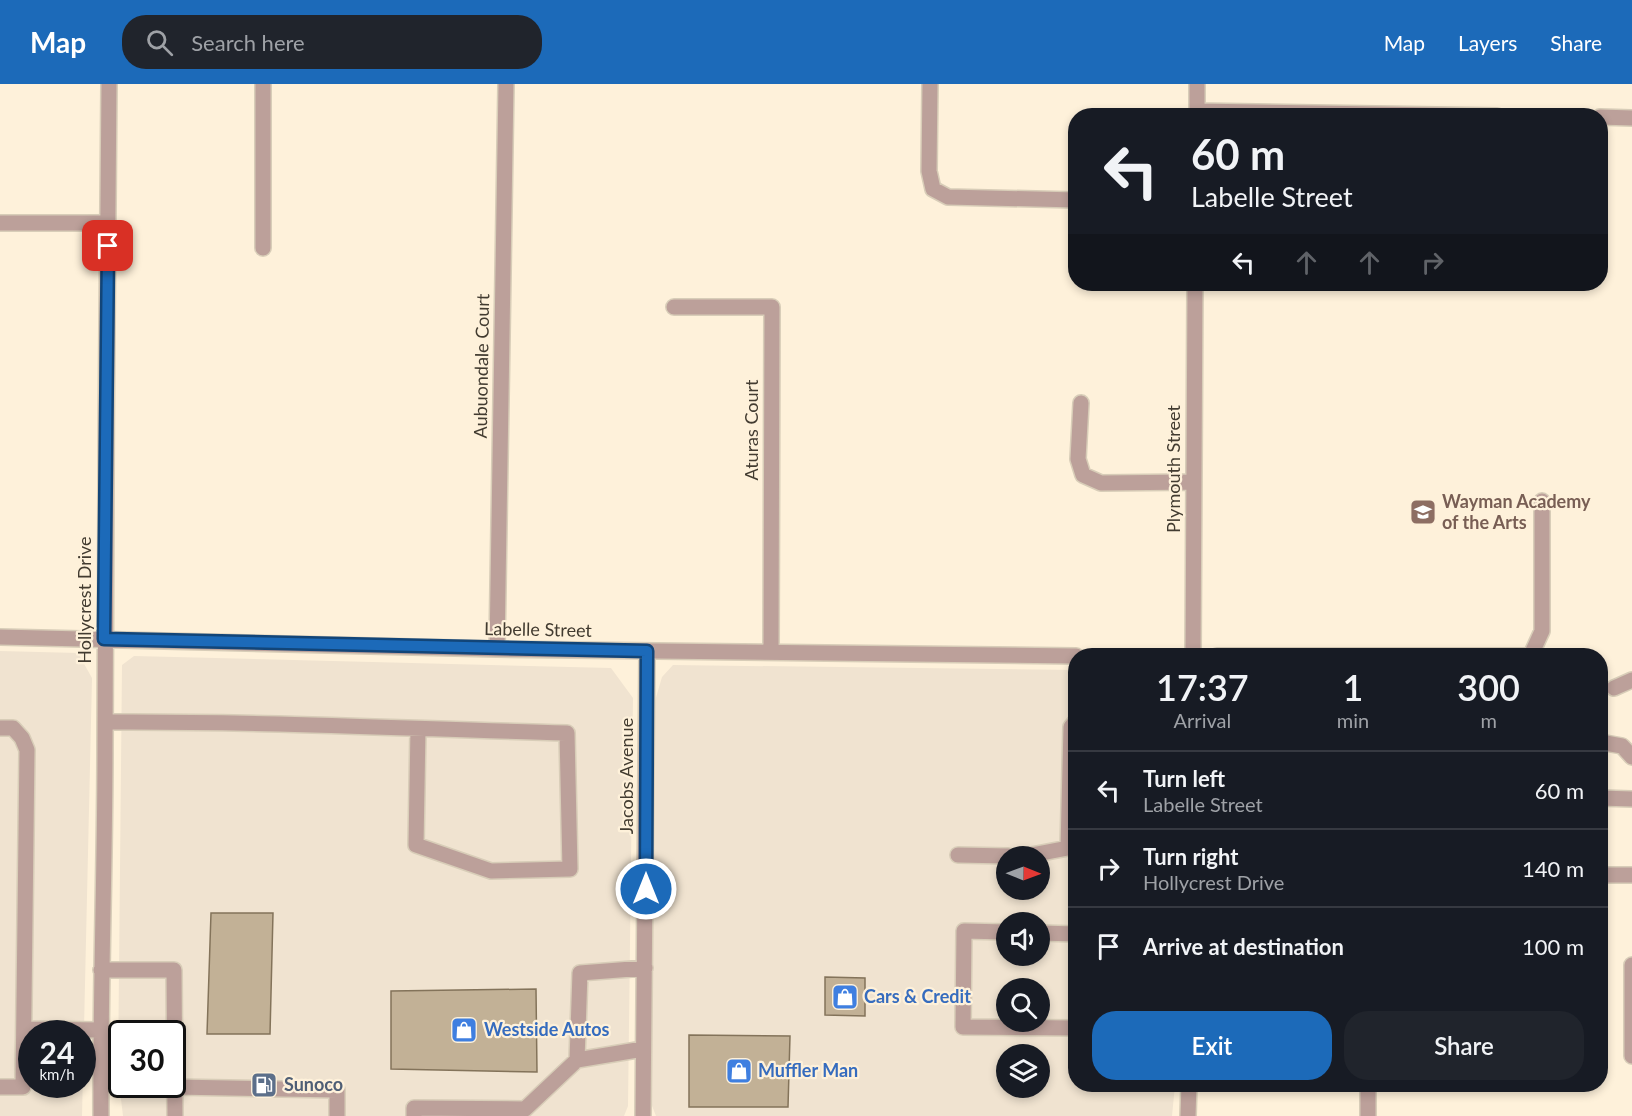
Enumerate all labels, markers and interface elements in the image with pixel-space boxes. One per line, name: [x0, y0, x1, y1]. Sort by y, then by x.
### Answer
search box: [122, 15, 542, 69]
text: Map: [30, 25, 86, 59]
icon: search: [143, 26, 176, 59]
text: Search here: [191, 29, 305, 56]
text: Map: [1384, 30, 1425, 55]
text: Layers: [1458, 30, 1517, 55]
text: Share: [1550, 30, 1602, 55]
text: 60 m: [1191, 129, 1285, 179]
icon: left: [1092, 132, 1170, 210]
text: Labelle Street: [1191, 180, 1353, 213]
pin: [82, 220, 133, 271]
icon: arrive: [91, 229, 124, 262]
icon: left: [1227, 246, 1260, 279]
icon: ahead: [1290, 246, 1323, 279]
icon: ahead: [1353, 246, 1386, 279]
icon: right: [1416, 246, 1449, 279]
street label: Aubuondale Court: [469, 293, 493, 439]
street label: Aturas Court: [740, 379, 762, 480]
street label: Plymouth Street: [1162, 405, 1184, 533]
place label: Wayman Academy of the Arts: [1442, 490, 1591, 533]
school or university icon: Wayman Academy of the Arts: [1408, 497, 1438, 527]
street label: Hollycrest Drive: [73, 536, 95, 664]
street label: Labelle Street: [484, 617, 593, 641]
text: 17:37: [1156, 665, 1249, 709]
text: 1: [1343, 665, 1363, 709]
text: 300: [1457, 665, 1520, 709]
text: Arrival: [1174, 708, 1231, 732]
text: min: [1337, 708, 1369, 732]
text: m: [1480, 708, 1497, 732]
street label: Jacobs Avenue: [615, 718, 637, 834]
text: Turn left: [1143, 765, 1225, 792]
icon: left: [1092, 774, 1125, 807]
text: 60 m: [1535, 777, 1584, 804]
text: Labelle Street: [1143, 792, 1263, 816]
text: Turn right: [1143, 843, 1238, 870]
north arrow: [996, 846, 1050, 900]
map controls: [996, 846, 1050, 1098]
icon: right: [1092, 852, 1125, 885]
text: 140 m: [1522, 855, 1584, 882]
position arrow: [614, 857, 678, 921]
text: Hollycrest Drive: [1143, 870, 1284, 894]
button: sound: [996, 912, 1050, 966]
icon: arrive: [1092, 930, 1125, 963]
text: Arrive at destination: [1143, 933, 1344, 960]
text: 100 m: [1522, 933, 1584, 960]
button: search: [996, 978, 1050, 1032]
shop icon: Cars & Credit: [830, 982, 860, 1012]
place label: Cars & Credit: [864, 985, 971, 1007]
button: Exit: [1092, 1011, 1332, 1080]
button: Share: [1344, 1011, 1584, 1080]
shop icon: Westside Autos: [449, 1015, 479, 1045]
place label: Westside Autos: [484, 1018, 610, 1040]
speed limit sign: 30: [108, 1020, 186, 1098]
text: 24: [40, 1034, 74, 1070]
button: layers: [996, 1044, 1050, 1098]
shop icon: Muffler Man: [724, 1056, 754, 1086]
place label: Muffler Man: [758, 1059, 858, 1081]
text: km/h: [39, 1065, 75, 1083]
fuel station icon: Sunoco: [249, 1070, 279, 1100]
place label: Sunoco: [284, 1073, 343, 1095]

